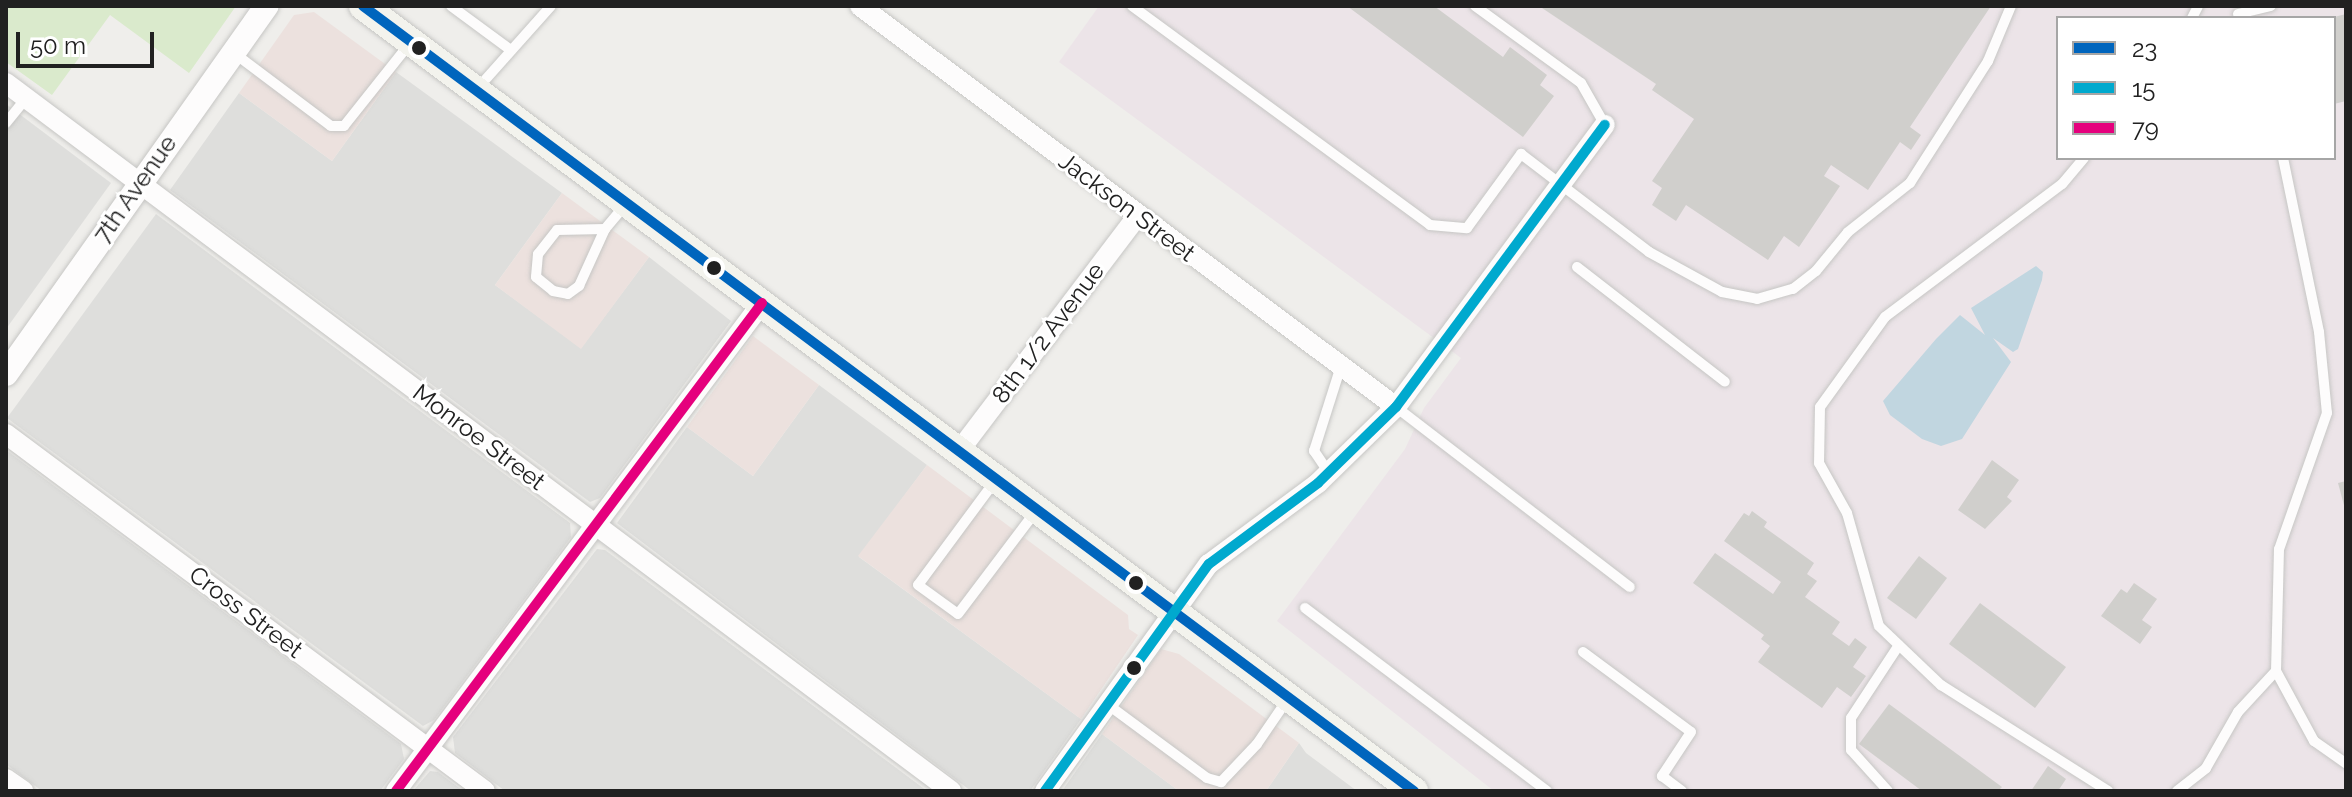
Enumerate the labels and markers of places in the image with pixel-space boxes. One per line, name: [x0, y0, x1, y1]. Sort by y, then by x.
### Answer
unlabelled marker: [411, 40, 427, 56]
unlabelled marker: [706, 260, 722, 276]
unlabelled marker: [1128, 575, 1144, 591]
unlabelled marker: [1126, 660, 1142, 676]

